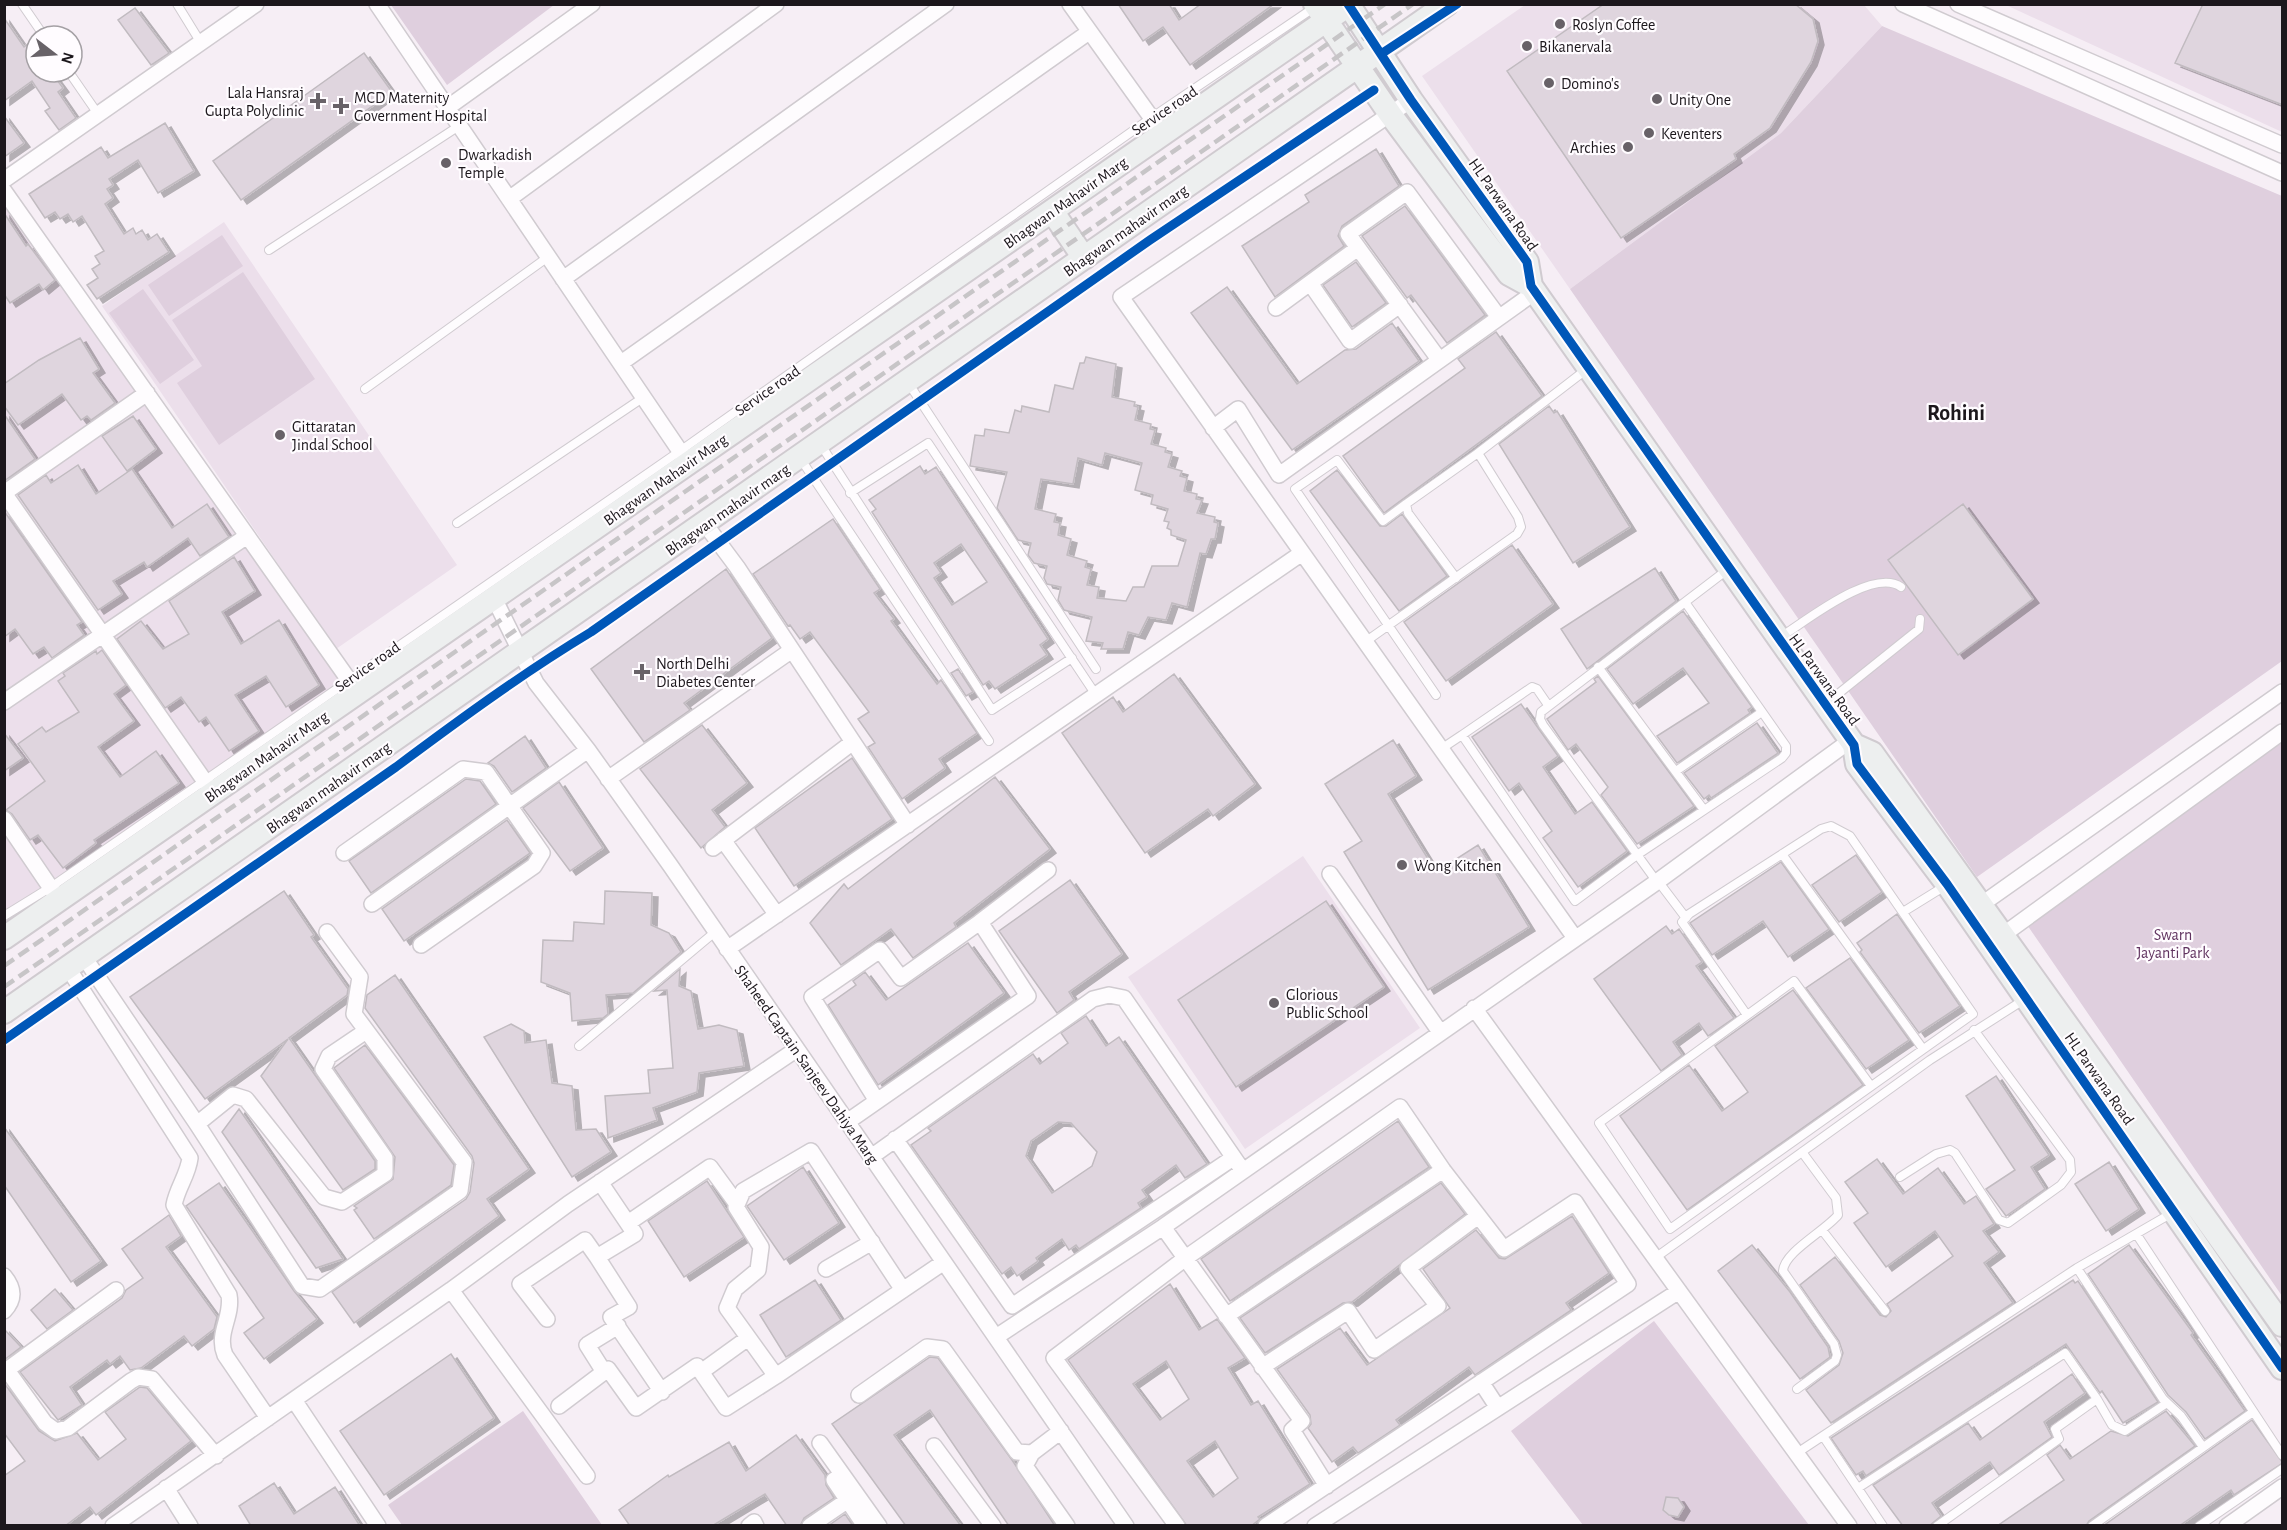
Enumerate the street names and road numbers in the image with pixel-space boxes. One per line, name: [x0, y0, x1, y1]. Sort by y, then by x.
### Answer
street label: Service road: [1129, 83, 1200, 139]
street label: Bhagwan Mahavir Marg: [1001, 154, 1131, 252]
street label: HL Parwana Road: [1465, 156, 1541, 254]
street label: Bhagwan mahavir marg: [1060, 182, 1191, 280]
street label: Service road: [732, 363, 803, 419]
street label: Bhagwan Mahavir Marg: [601, 431, 731, 529]
street label: Bhagwan mahavir marg: [662, 461, 793, 559]
street label: HL Parwana Road: [1786, 631, 1863, 728]
street label: Service road: [332, 639, 403, 695]
street label: Bhagwan Mahavir Marg: [202, 708, 332, 806]
street label: Bhagwan mahavir marg: [263, 739, 394, 837]
street label: Shaheed Captain Sanjeev Dahiya Marg: [730, 962, 881, 1168]
street label: HL Parwana Road: [2061, 1030, 2137, 1128]

